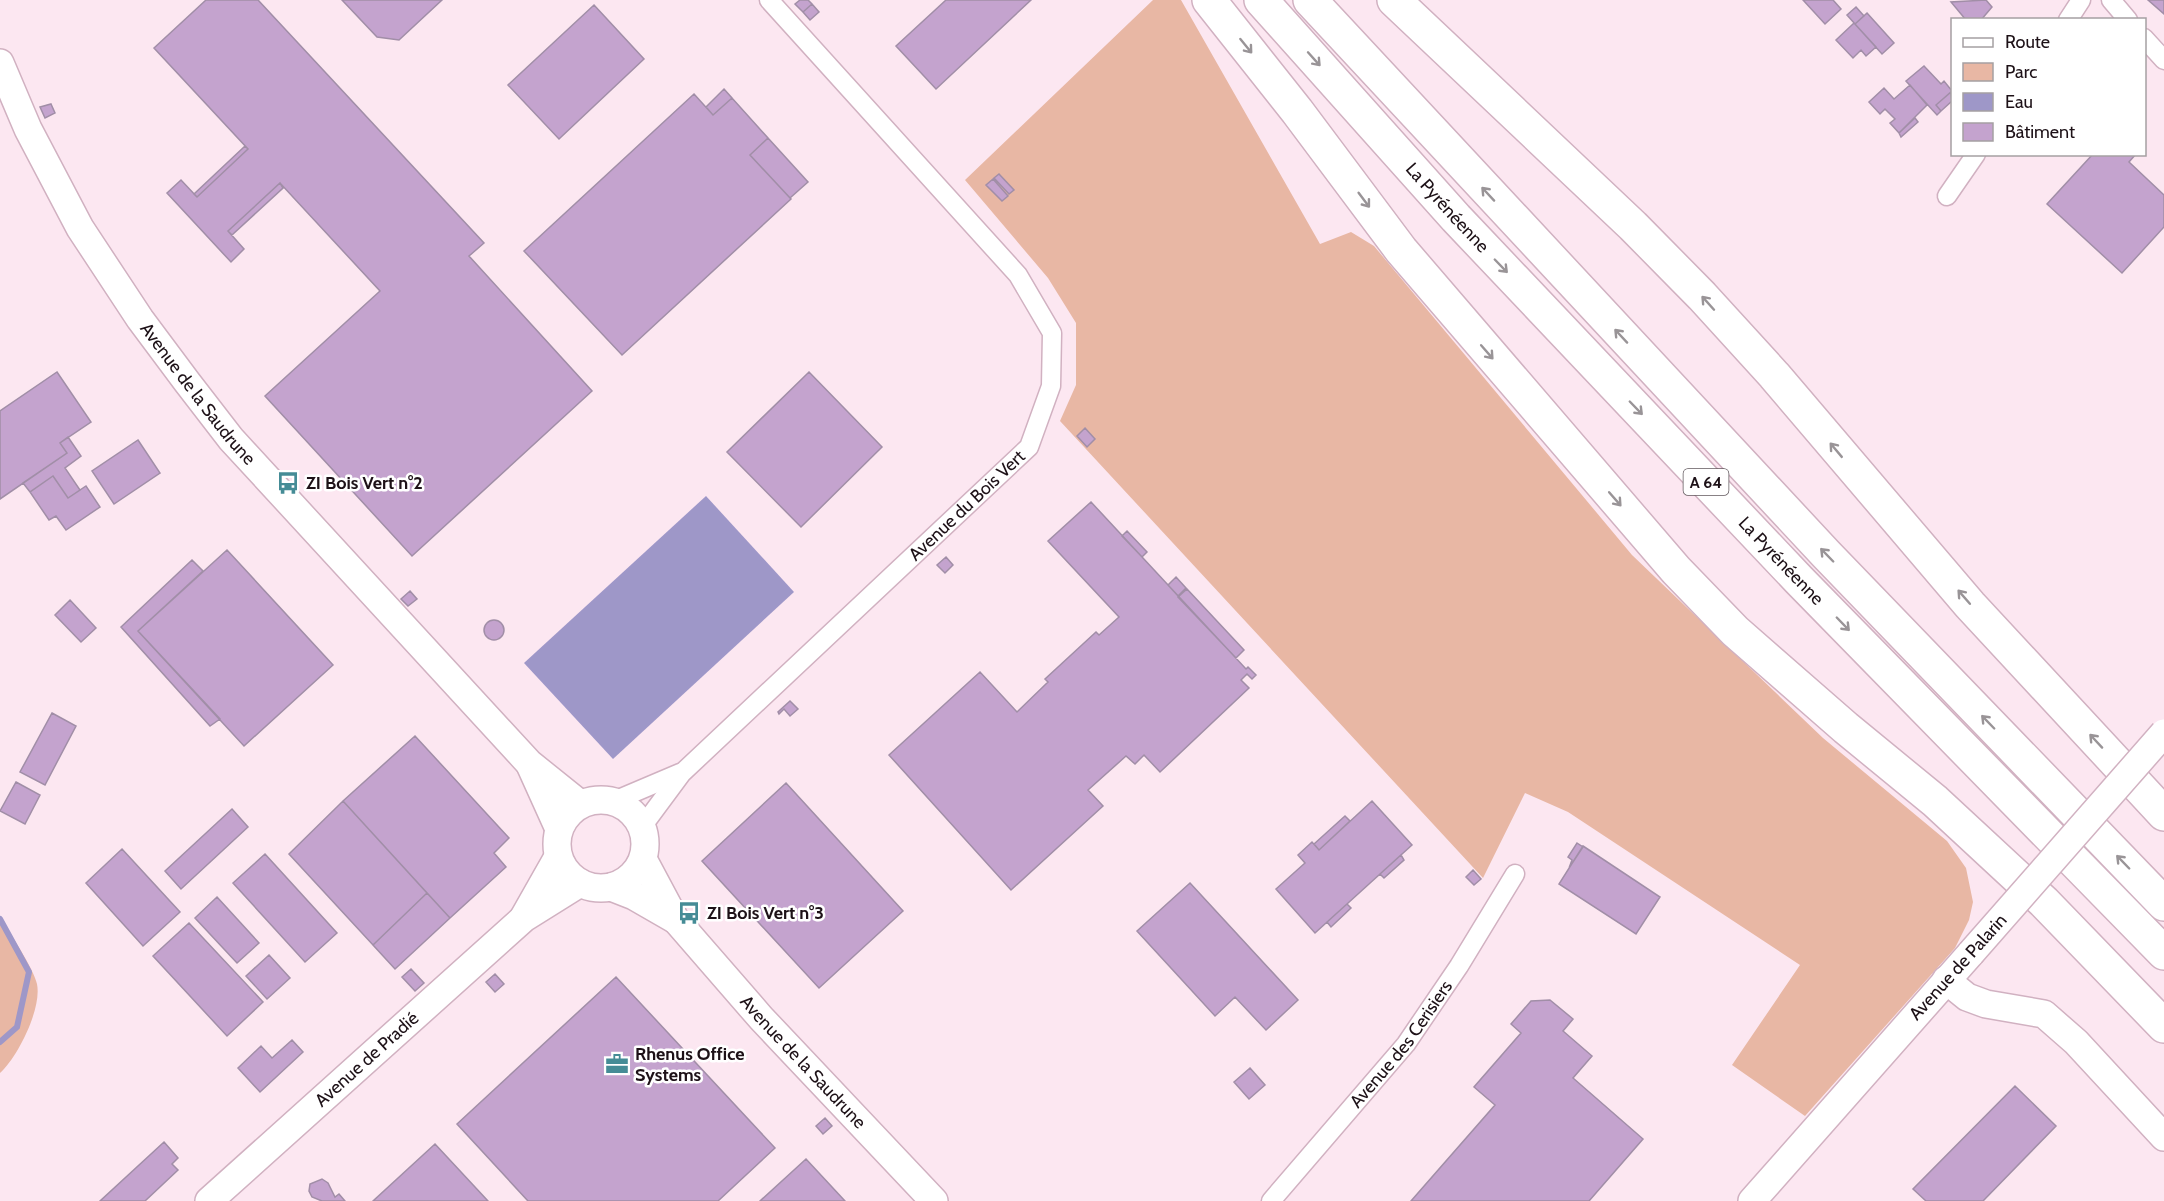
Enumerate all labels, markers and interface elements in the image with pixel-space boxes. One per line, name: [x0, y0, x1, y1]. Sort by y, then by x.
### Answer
legend: [1951, 18, 2146, 156]
text: Route: [2005, 31, 2050, 53]
one-way arrow: [1239, 38, 1252, 54]
one-way arrow: [1307, 51, 1321, 66]
text: Parc: [2005, 61, 2037, 83]
text: Eau: [2005, 91, 2033, 113]
text: Bâtiment: [2005, 121, 2075, 143]
street label: La Pyrénéenne: [1401, 158, 1494, 257]
one-way arrow: [1481, 186, 1495, 201]
one-way arrow: [1358, 192, 1371, 208]
one-way arrow: [1494, 259, 1508, 274]
one-way arrow: [1701, 295, 1715, 310]
street label: Avenue de la Saudrune: [136, 318, 260, 469]
one-way arrow: [1615, 329, 1629, 344]
one-way arrow: [1480, 344, 1494, 359]
one-way arrow: [1628, 400, 1643, 415]
one-way arrow: [1829, 443, 1843, 458]
street label: Avenue du Bois Vert: [904, 446, 1030, 565]
road number: A 64: [1684, 469, 1728, 495]
bus stop icon: ZI Bois Vert n°2: [275, 470, 301, 496]
place label: ZI Bois Vert n°2: [306, 472, 423, 494]
one-way arrow: [1608, 491, 1622, 506]
street label: La Pyrénéenne: [1734, 512, 1828, 610]
one-way arrow: [1819, 547, 1834, 562]
one-way arrow: [1957, 590, 1971, 605]
one-way arrow: [1836, 617, 1850, 632]
one-way arrow: [1981, 714, 1995, 729]
one-way arrow: [2089, 734, 2103, 749]
one-way arrow: [2116, 855, 2130, 870]
bus stop icon: ZI Bois Vert n°3: [676, 900, 702, 926]
place label: ZI Bois Vert n°3: [707, 902, 824, 924]
street label: Avenue de Palarin: [1904, 909, 2012, 1025]
street label: Avenue des Cerisiers: [1345, 976, 1457, 1112]
street label: Avenue de la Saudrune: [735, 991, 871, 1133]
street label: Avenue de Pradié: [310, 1007, 423, 1112]
place label: Rhenus Office Systems: [635, 1043, 745, 1086]
office icon: Rhenus Office Systems: [604, 1051, 630, 1077]

